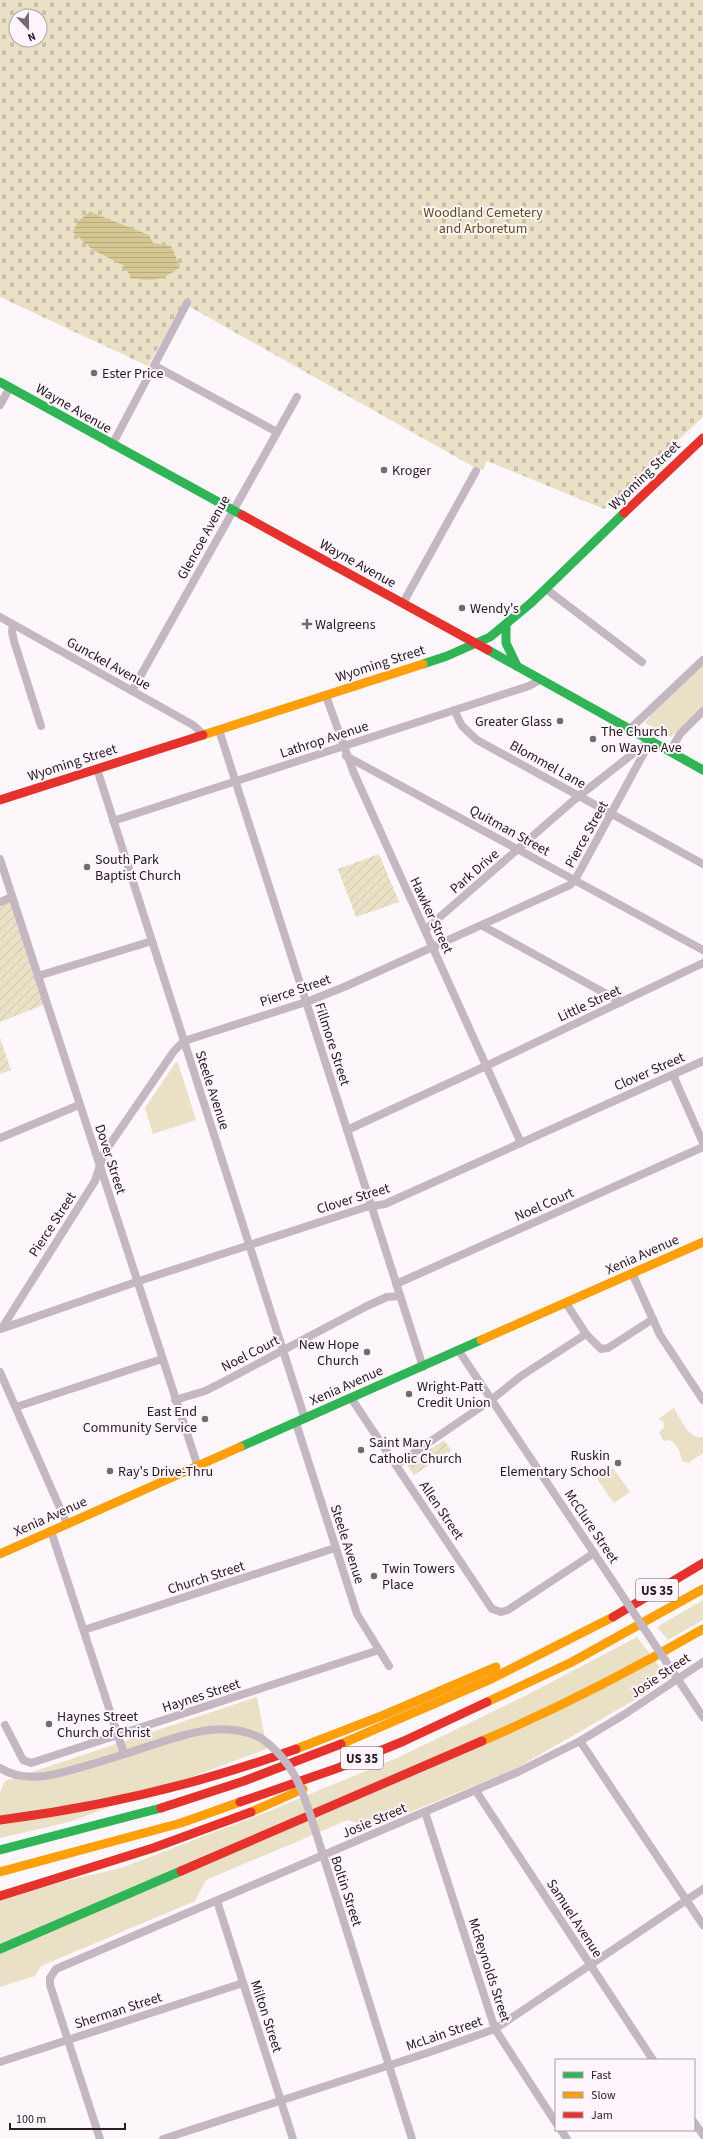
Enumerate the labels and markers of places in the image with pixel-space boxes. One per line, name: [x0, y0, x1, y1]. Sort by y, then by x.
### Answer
place label: Ester Price: [102, 364, 163, 384]
marker: Ester Price: [89, 368, 99, 378]
place label: Kroger: [392, 461, 431, 481]
marker: Kroger: [379, 465, 389, 475]
place label: Wendy's: [470, 599, 519, 619]
marker: Wendy's: [457, 603, 467, 613]
place label: Walgreens: [315, 615, 376, 635]
marker: Walgreens: [302, 619, 312, 629]
place label: Greater Glass: [475, 712, 552, 732]
marker: Greater Glass: [555, 716, 565, 726]
place label: The Church on Wayne Ave: [601, 722, 682, 758]
marker: The Church on Wayne Ave: [588, 734, 598, 744]
place label: South Park Baptist Church: [95, 850, 181, 886]
marker: South Park Baptist Church: [82, 862, 92, 872]
place label: New Hope Church: [299, 1335, 359, 1371]
marker: New Hope Church: [362, 1347, 372, 1357]
place label: Wright-Patt Credit Union: [417, 1377, 491, 1413]
marker: Wright-Patt Credit Union: [404, 1389, 414, 1399]
place label: East End Community Service: [83, 1402, 197, 1438]
marker: East End Community Service: [200, 1414, 210, 1424]
place label: Saint Mary Catholic Church: [369, 1433, 462, 1469]
marker: Saint Mary Catholic Church: [356, 1445, 366, 1455]
place label: Ruskin Elementary School: [500, 1446, 610, 1482]
marker: Ruskin Elementary School: [613, 1458, 623, 1468]
place label: Ray's Drive-Thru: [118, 1462, 213, 1482]
marker: Ray's Drive-Thru: [105, 1466, 115, 1476]
place label: Twin Towers Place: [382, 1559, 455, 1595]
marker: Twin Towers Place: [369, 1571, 379, 1581]
place label: Haynes Street Church of Christ: [57, 1707, 151, 1743]
marker: Haynes Street Church of Christ: [44, 1719, 54, 1729]

